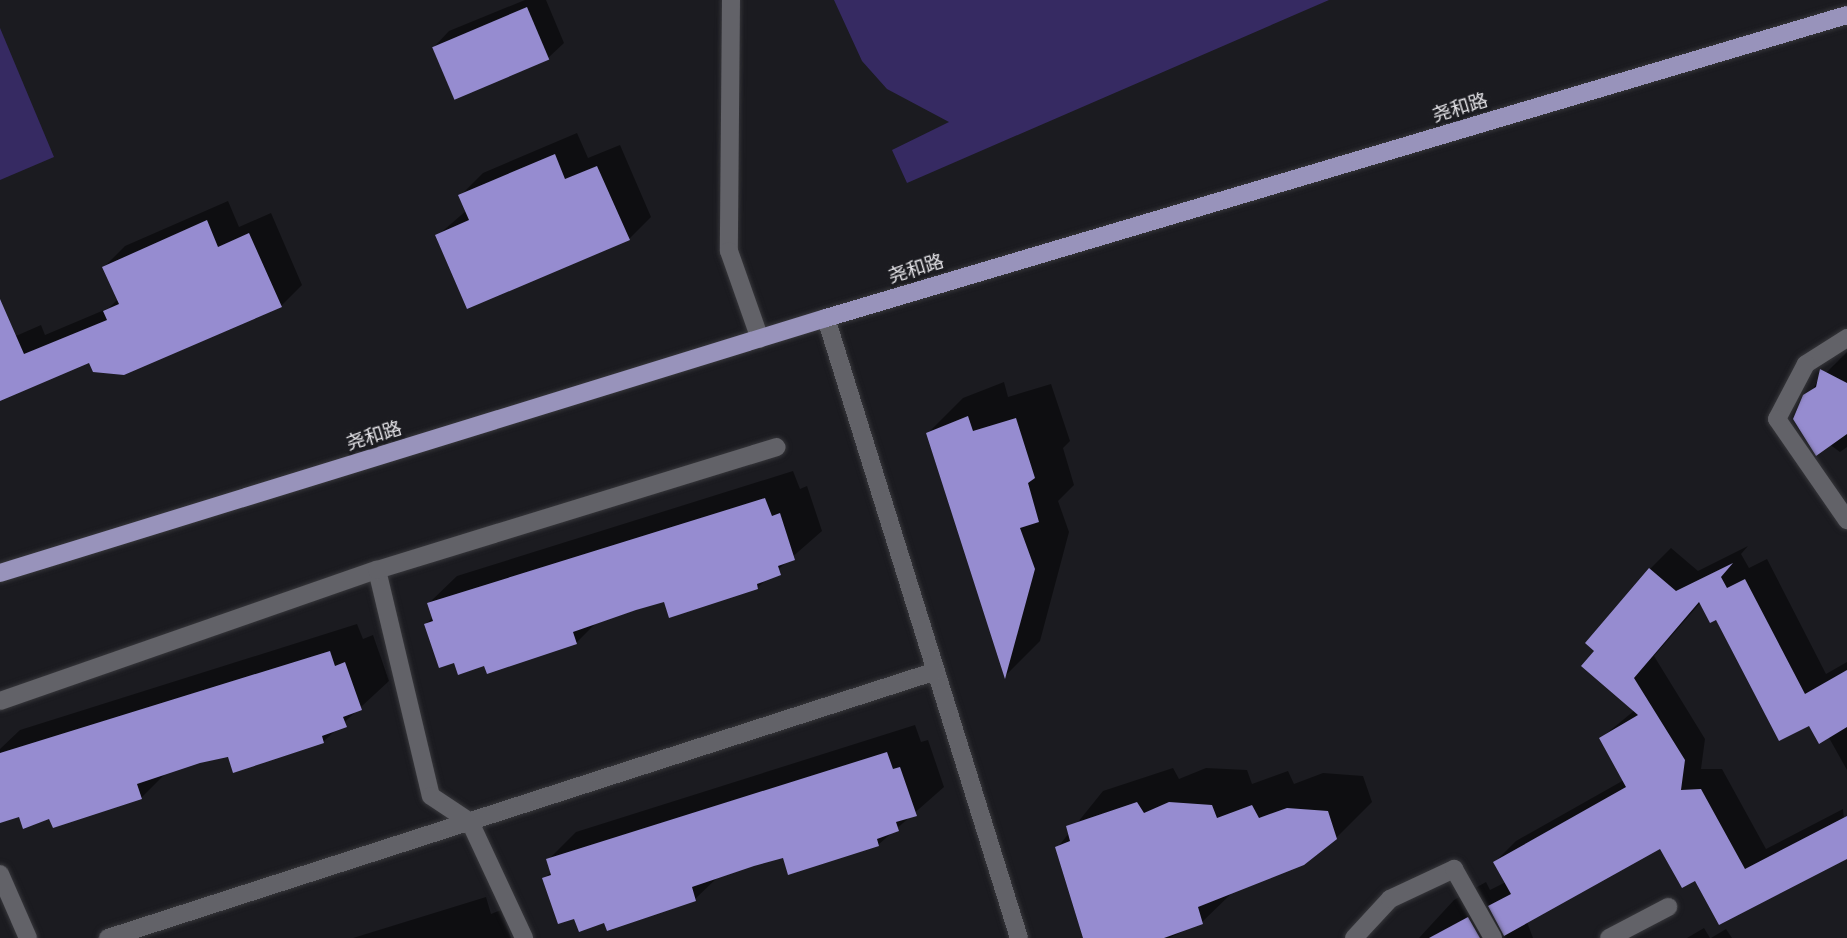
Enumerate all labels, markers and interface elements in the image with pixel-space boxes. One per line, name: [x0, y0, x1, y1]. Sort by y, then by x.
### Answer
street label: 尧和路: [1429, 89, 1491, 127]
street label: 尧和路: [885, 250, 947, 288]
street label: 尧和路: [343, 417, 405, 455]

